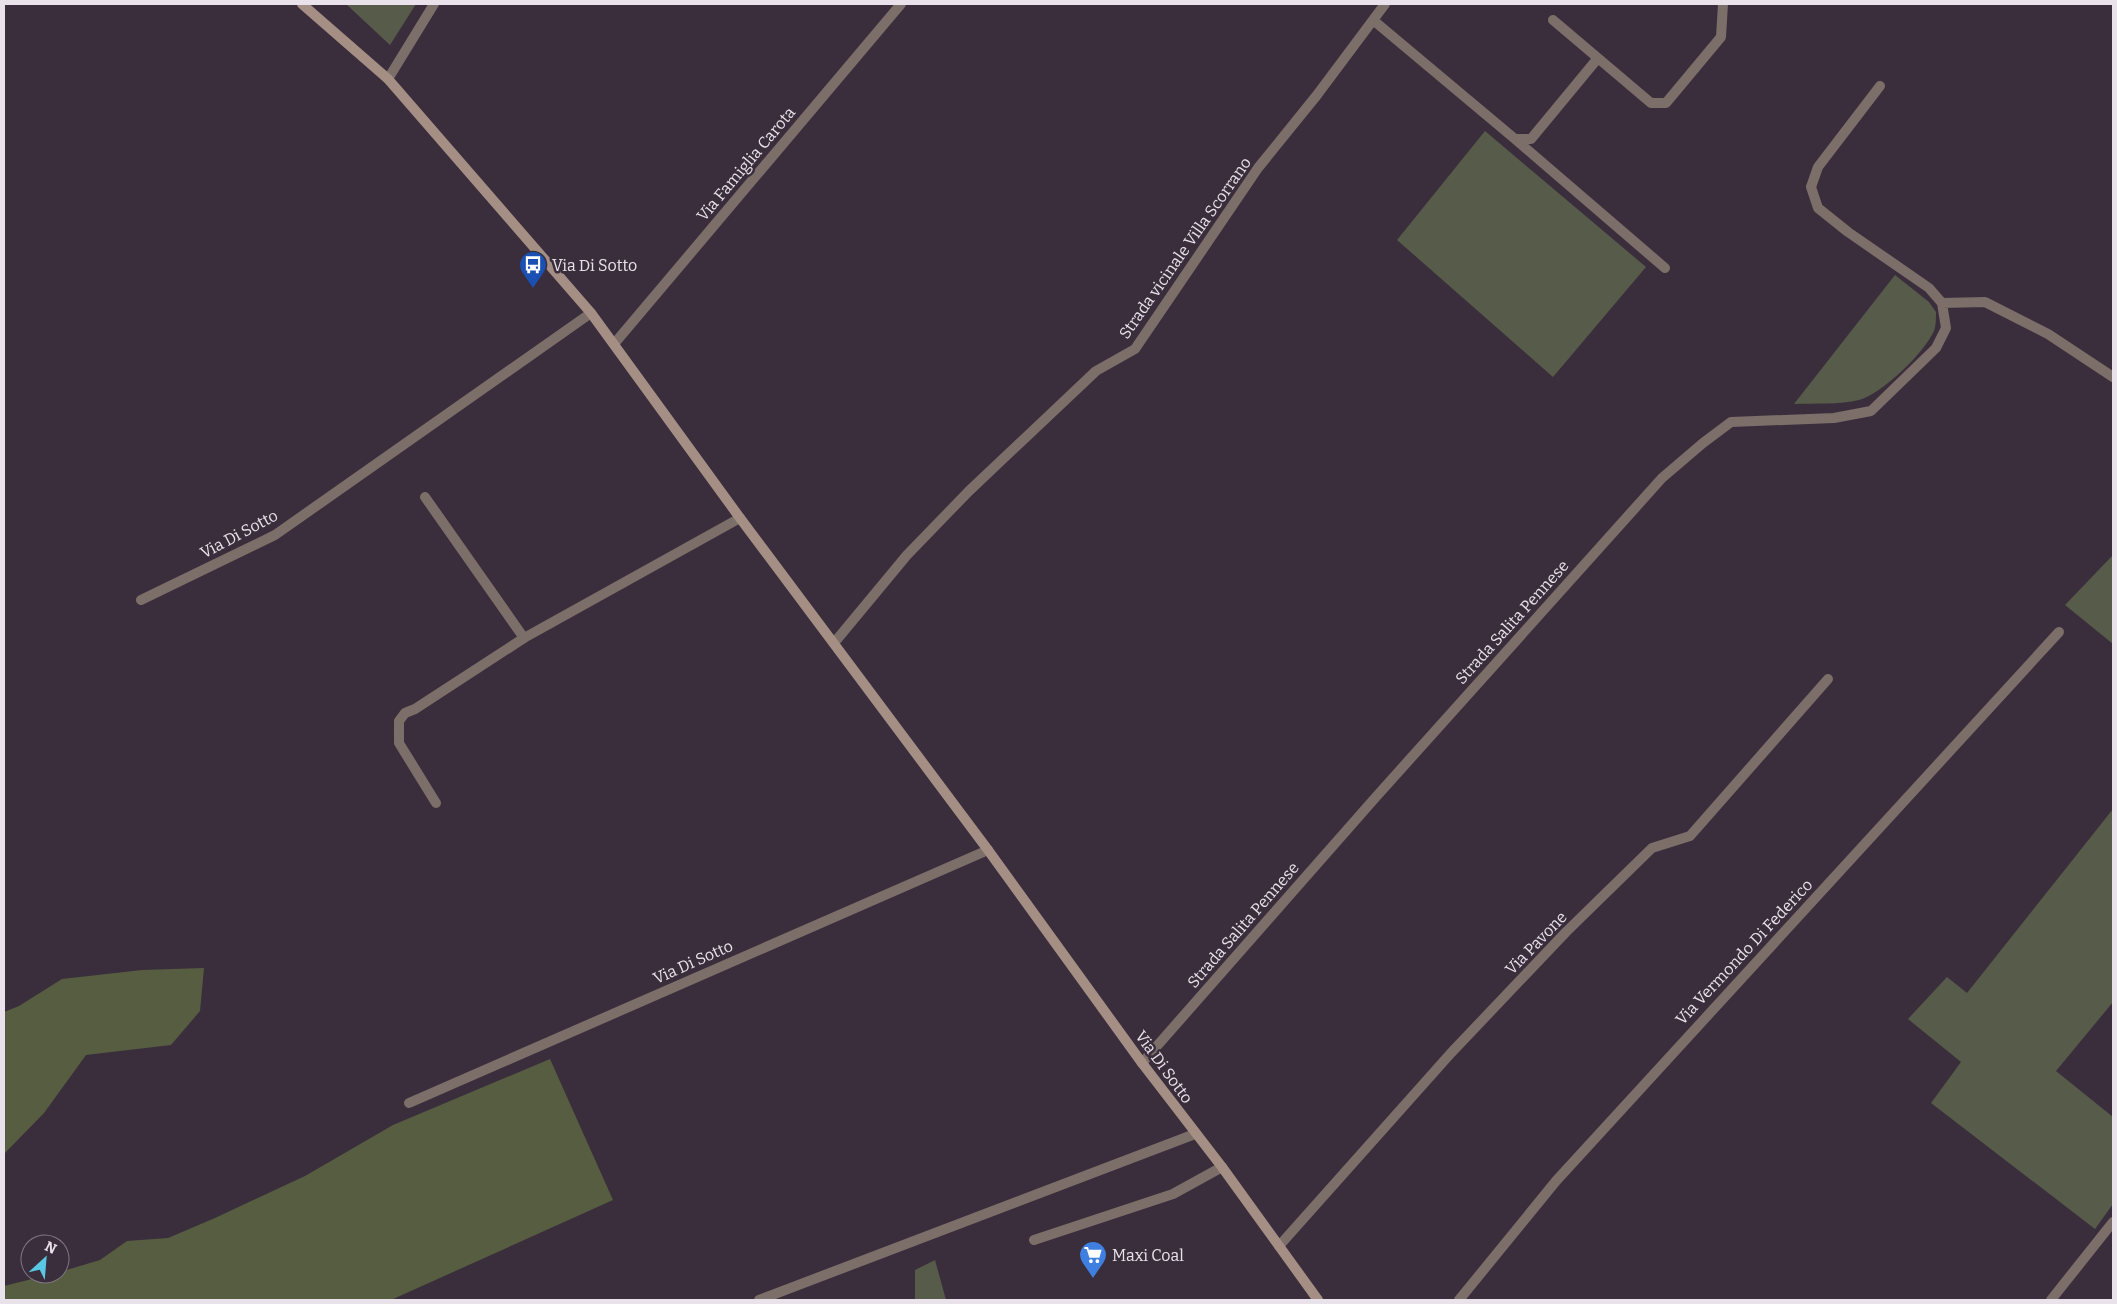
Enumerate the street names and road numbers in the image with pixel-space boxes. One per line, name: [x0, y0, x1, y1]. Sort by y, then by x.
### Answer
street label: Via Famiglia Carota: [693, 103, 799, 225]
street label: Strada vicinale Villa Scorrano: [1115, 154, 1255, 342]
street label: Via Di Sotto: [197, 506, 281, 562]
street label: Strada Salita Pennese: [1451, 556, 1573, 688]
street label: Strada Salita Pennese: [1183, 858, 1303, 992]
street label: Via Vermondo Di Federico: [1672, 875, 1816, 1029]
street label: Via Pavone: [1501, 907, 1571, 979]
street label: Via Di Sotto: [650, 936, 736, 988]
street label: Via Di Sotto: [1131, 1027, 1197, 1107]

